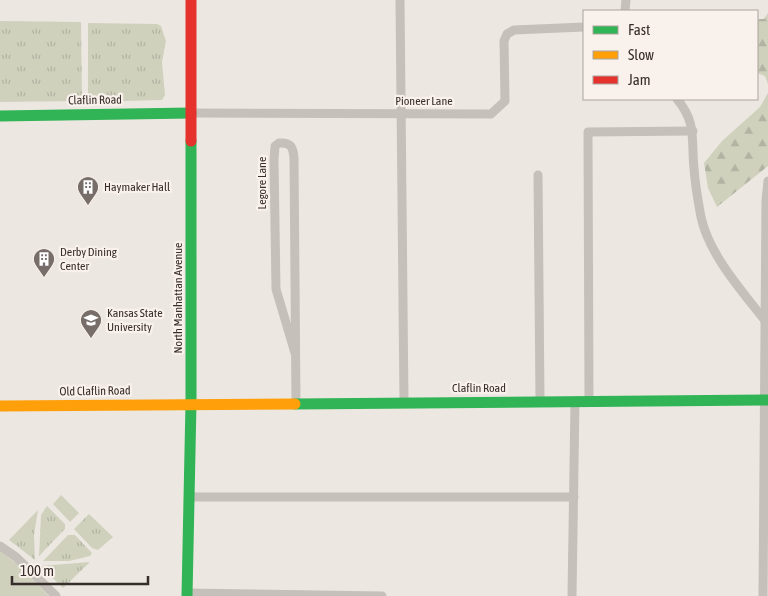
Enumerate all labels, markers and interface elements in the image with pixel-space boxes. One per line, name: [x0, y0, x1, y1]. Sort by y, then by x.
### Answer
legend: [583, 10, 758, 100]
text: Fast: [628, 21, 650, 38]
text: Slow: [628, 46, 654, 63]
text: Jam: [628, 71, 651, 88]
street label: Claflin Road: [68, 93, 122, 107]
street label: Pioneer Lane: [395, 94, 453, 108]
street label: Legore Lane: [255, 157, 269, 209]
building icon: Haymaker Hall: [76, 175, 100, 206]
place label: Haymaker Hall: [104, 180, 171, 194]
street label: North Manhattan Avenue: [171, 242, 185, 354]
place label: Derby Dining Center: [60, 245, 118, 273]
building icon: Derby Dining Center: [32, 247, 56, 278]
place label: Kansas State University: [107, 306, 163, 334]
school or university icon: Kansas State University: [79, 308, 103, 339]
street label: Claflin Road: [452, 381, 506, 395]
street label: Old Claflin Road: [59, 383, 131, 399]
scale bar: [12, 554, 149, 586]
text: 100 m: [20, 562, 54, 579]

